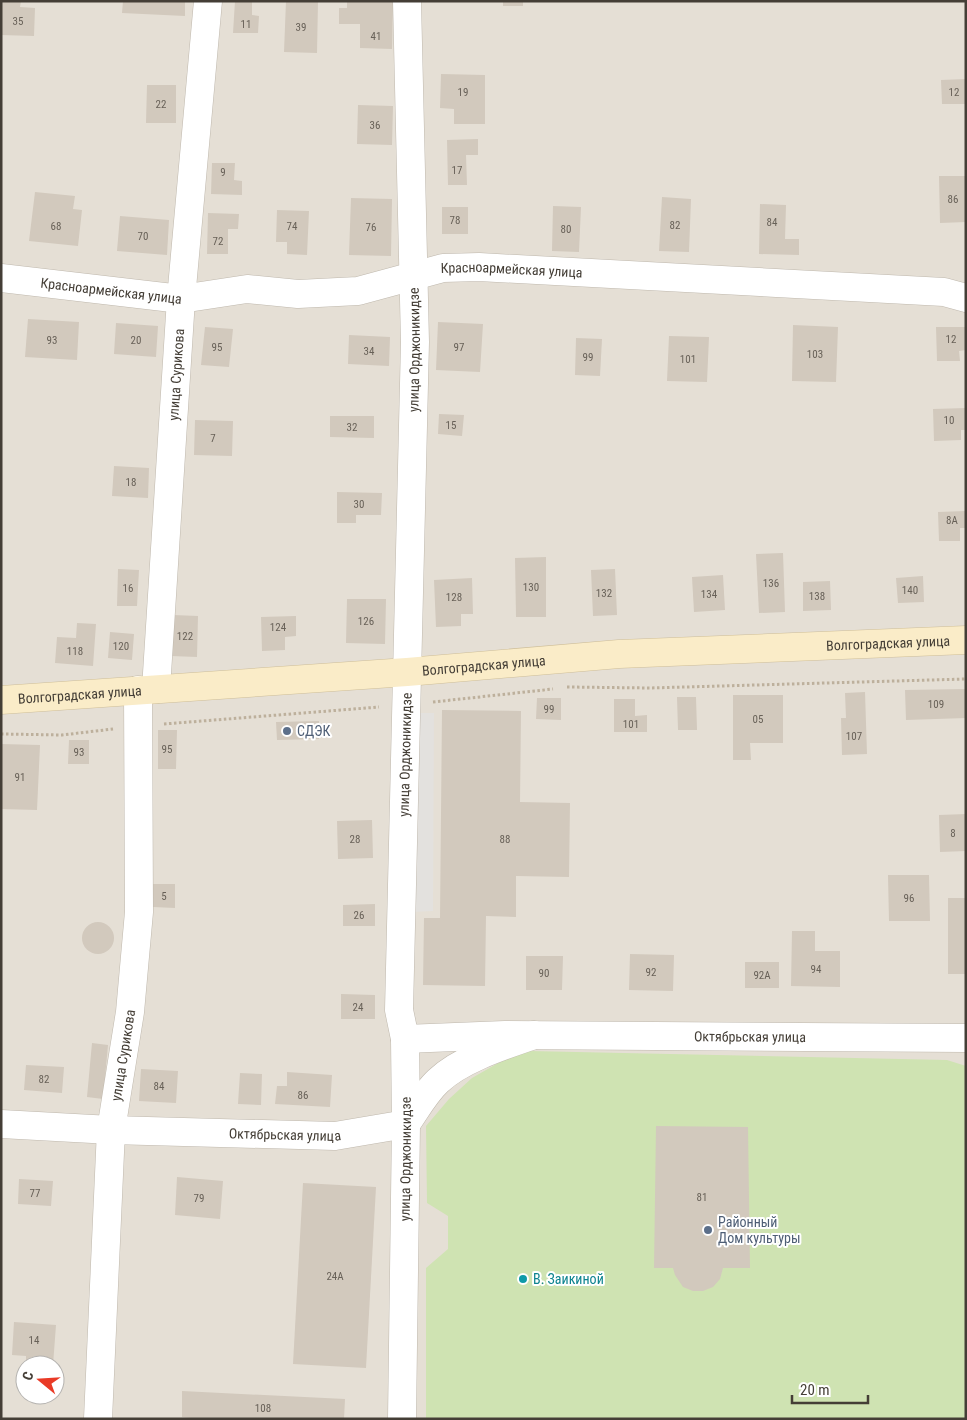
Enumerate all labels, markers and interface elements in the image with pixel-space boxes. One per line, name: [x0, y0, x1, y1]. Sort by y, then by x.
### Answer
house number: 35: [13, 15, 23, 28]
house number: 11: [241, 18, 251, 31]
house number: 39: [296, 21, 306, 34]
house number: 41: [371, 30, 381, 43]
house number: 19: [458, 86, 468, 99]
house number: 12: [949, 86, 959, 99]
house number: 22: [156, 98, 166, 111]
house number: 36: [370, 119, 380, 132]
house number: 17: [452, 164, 462, 177]
house number: 9: [220, 166, 226, 179]
house number: 86: [948, 193, 958, 206]
house number: 78: [450, 214, 460, 227]
house number: 84: [767, 216, 778, 229]
house number: 82: [670, 219, 680, 232]
house number: 68: [51, 220, 61, 233]
house number: 74: [287, 220, 298, 233]
house number: 76: [366, 221, 376, 234]
house number: 80: [561, 223, 571, 236]
house number: 70: [138, 230, 148, 243]
house number: 72: [213, 235, 223, 248]
street label: Красноармейская улица: [440, 259, 583, 281]
street label: Красноармейская улица: [40, 275, 183, 307]
street label: улица Орджоникидзе: [405, 287, 423, 412]
street label: улица Сурикова: [165, 328, 187, 421]
house number: 12: [946, 333, 956, 346]
house number: 93: [47, 334, 57, 347]
house number: 20: [131, 334, 141, 347]
house number: 95: [212, 341, 222, 354]
house number: 97: [454, 341, 464, 354]
house number: 34: [364, 345, 375, 358]
house number: 103: [807, 348, 823, 361]
house number: 99: [583, 351, 593, 364]
house number: 101: [680, 353, 696, 366]
house number: 10: [944, 414, 954, 427]
house number: 15: [446, 419, 456, 432]
house number: 32: [347, 421, 357, 434]
house number: 7: [210, 432, 216, 445]
house number: 18: [126, 476, 136, 489]
house number: 30: [354, 498, 364, 511]
house number: 8А: [946, 514, 959, 527]
house number: 136: [763, 577, 779, 590]
house number: 130: [523, 581, 539, 594]
house number: 16: [123, 582, 133, 595]
house number: 140: [902, 584, 918, 597]
house number: 132: [596, 587, 612, 600]
house number: 134: [701, 588, 718, 601]
house number: 138: [809, 590, 825, 603]
house number: 128: [446, 591, 462, 604]
house number: 126: [358, 615, 374, 628]
house number: 124: [270, 621, 287, 634]
house number: 122: [177, 630, 193, 643]
street label: Волгоградская улица: [826, 633, 950, 654]
house number: 120: [113, 640, 129, 653]
house number: 118: [67, 645, 83, 658]
street label: Волгоградская улица: [421, 652, 546, 679]
street label: Волгоградская улица: [17, 682, 142, 707]
street label: улица Орджоникидзе: [396, 692, 415, 817]
house number: 109: [928, 698, 944, 711]
house number: 99: [544, 703, 554, 716]
house number: 05: [753, 713, 763, 726]
house number: 101: [623, 718, 639, 731]
place label: СДЭК: [297, 723, 330, 739]
marker: СДЭК: [281, 725, 293, 737]
house number: 107: [846, 730, 862, 743]
house number: 95: [162, 743, 172, 756]
house number: 93: [74, 746, 84, 759]
house number: 91: [15, 771, 25, 784]
house number: 8: [950, 827, 956, 840]
house number: 28: [350, 833, 360, 846]
house number: 88: [500, 833, 510, 846]
house number: 5: [161, 890, 167, 903]
house number: 96: [904, 892, 914, 905]
house number: 26: [354, 909, 364, 922]
house number: 94: [811, 963, 822, 976]
house number: 92: [646, 966, 656, 979]
house number: 90: [539, 967, 549, 980]
house number: 92А: [753, 969, 771, 982]
house number: 24: [353, 1001, 364, 1014]
street label: улица Сурикова: [108, 1008, 138, 1102]
street label: Октябрьская улица: [694, 1028, 806, 1045]
house number: 82: [39, 1073, 49, 1086]
house number: 84: [154, 1080, 165, 1093]
house number: 86: [298, 1089, 308, 1102]
street label: улица Орджоникидзе: [397, 1096, 414, 1221]
street label: Октябрьская улица: [229, 1125, 342, 1144]
house number: 77: [30, 1187, 40, 1200]
house number: 81: [697, 1191, 707, 1204]
house number: 79: [194, 1192, 204, 1205]
place label: Районный Дом культуры: [718, 1214, 800, 1246]
marker: Районный Дом культуры: [702, 1224, 714, 1236]
house number: 24А: [326, 1270, 344, 1283]
place label: В. Заикиной: [533, 1271, 604, 1287]
marker: В. Заикиной: [517, 1273, 529, 1285]
house number: 14: [29, 1334, 40, 1347]
north arrow: [15, 1355, 65, 1405]
text: С: [19, 1370, 36, 1382]
scale bar: [792, 1372, 868, 1404]
text: 20 m: [800, 1381, 830, 1399]
house number: 108: [255, 1402, 271, 1415]

